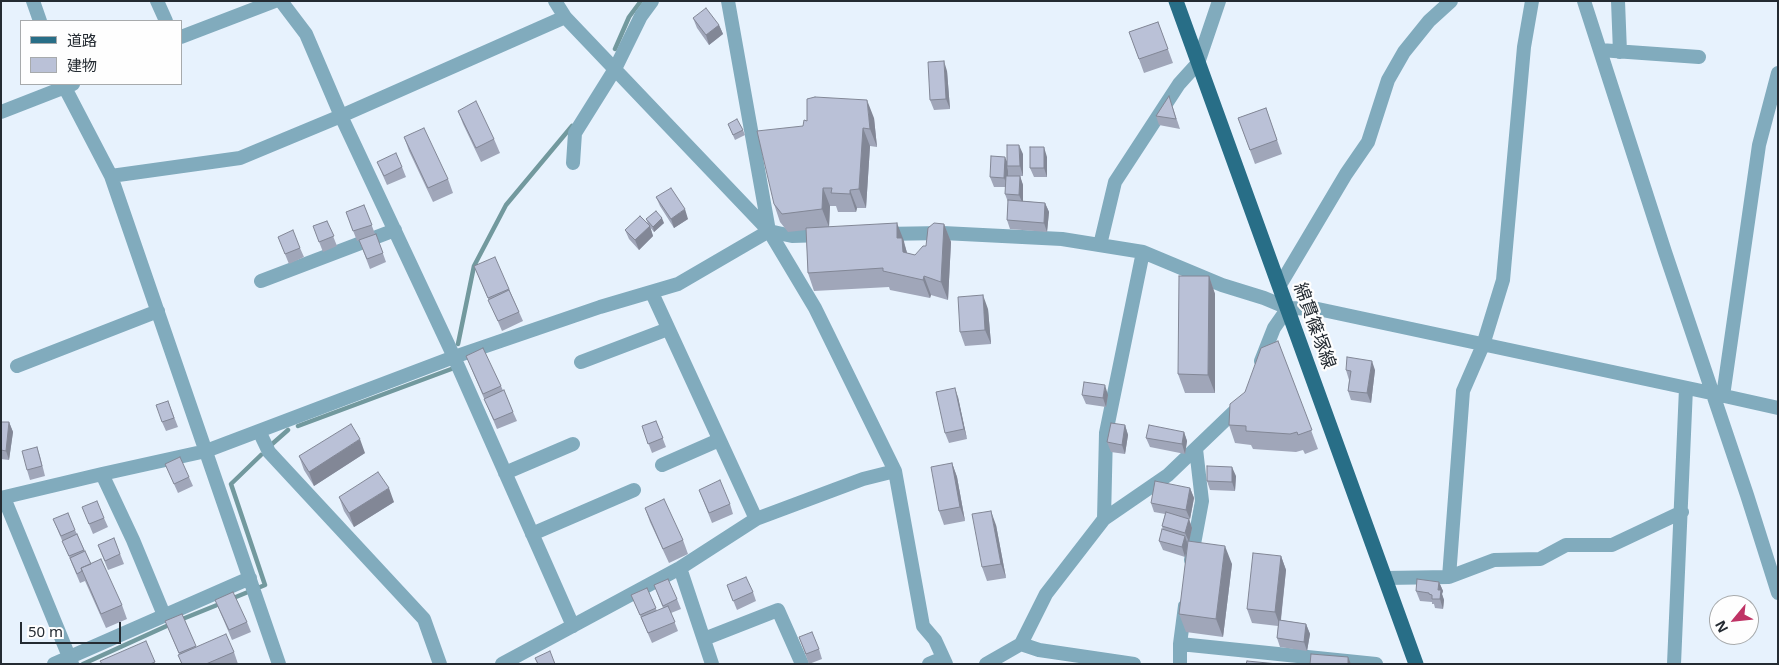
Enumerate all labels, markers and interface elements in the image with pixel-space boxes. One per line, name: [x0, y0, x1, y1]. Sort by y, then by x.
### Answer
legend: [20, 20, 182, 85]
text: 道路: [67, 30, 97, 50]
text: 建物: [67, 55, 97, 75]
street label: 綿貫篠塚線: [1288, 280, 1340, 372]
north arrow: [1709, 595, 1759, 645]
scale bar: [22, 612, 124, 644]
text: N: [1710, 617, 1732, 636]
text: 50 m: [28, 621, 63, 641]

